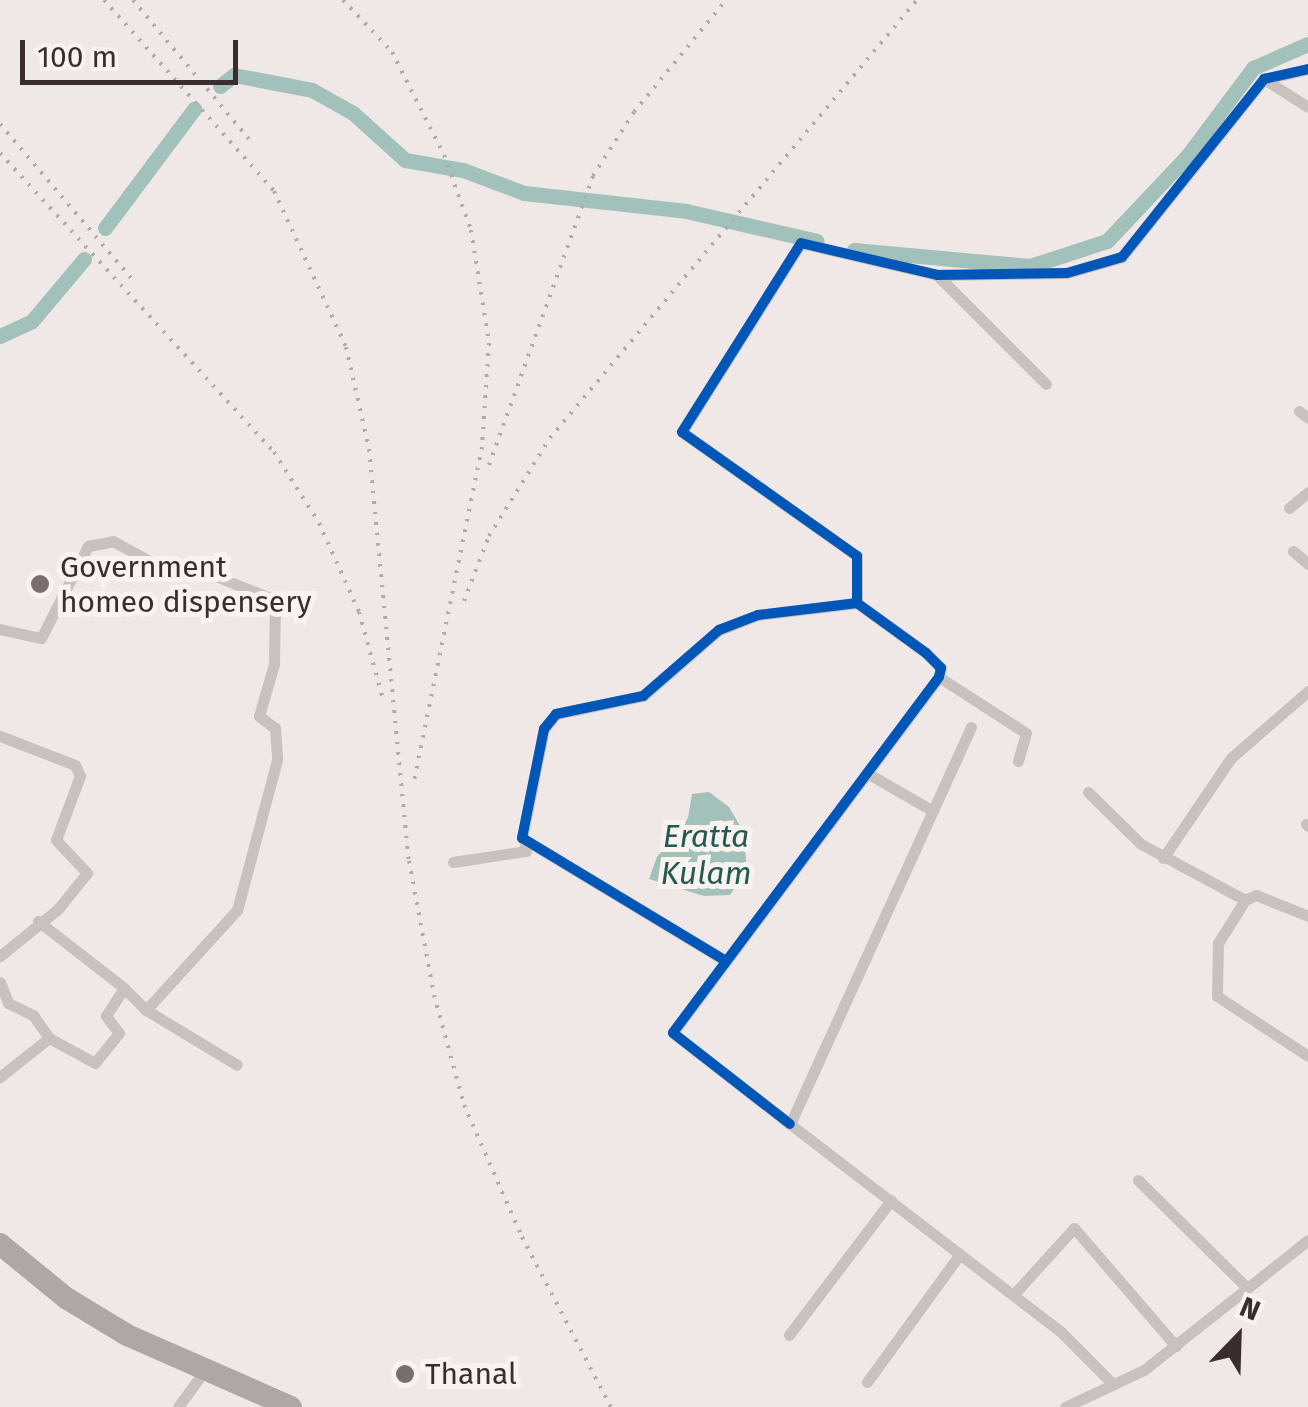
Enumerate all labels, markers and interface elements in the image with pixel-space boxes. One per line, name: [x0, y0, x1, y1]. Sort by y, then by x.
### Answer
scale bar: [25, 20, 242, 82]
text: 100 m: [37, 39, 117, 75]
place label: Government homeo dispensery: [60, 549, 311, 620]
marker: Government homeo dispensery: [29, 573, 51, 595]
water label: Eratta Kulam: [660, 818, 752, 893]
north arrow: [1188, 1287, 1288, 1387]
text: N: [1235, 1290, 1265, 1328]
place label: Thanal: [425, 1356, 517, 1392]
marker: Thanal: [394, 1363, 416, 1385]

